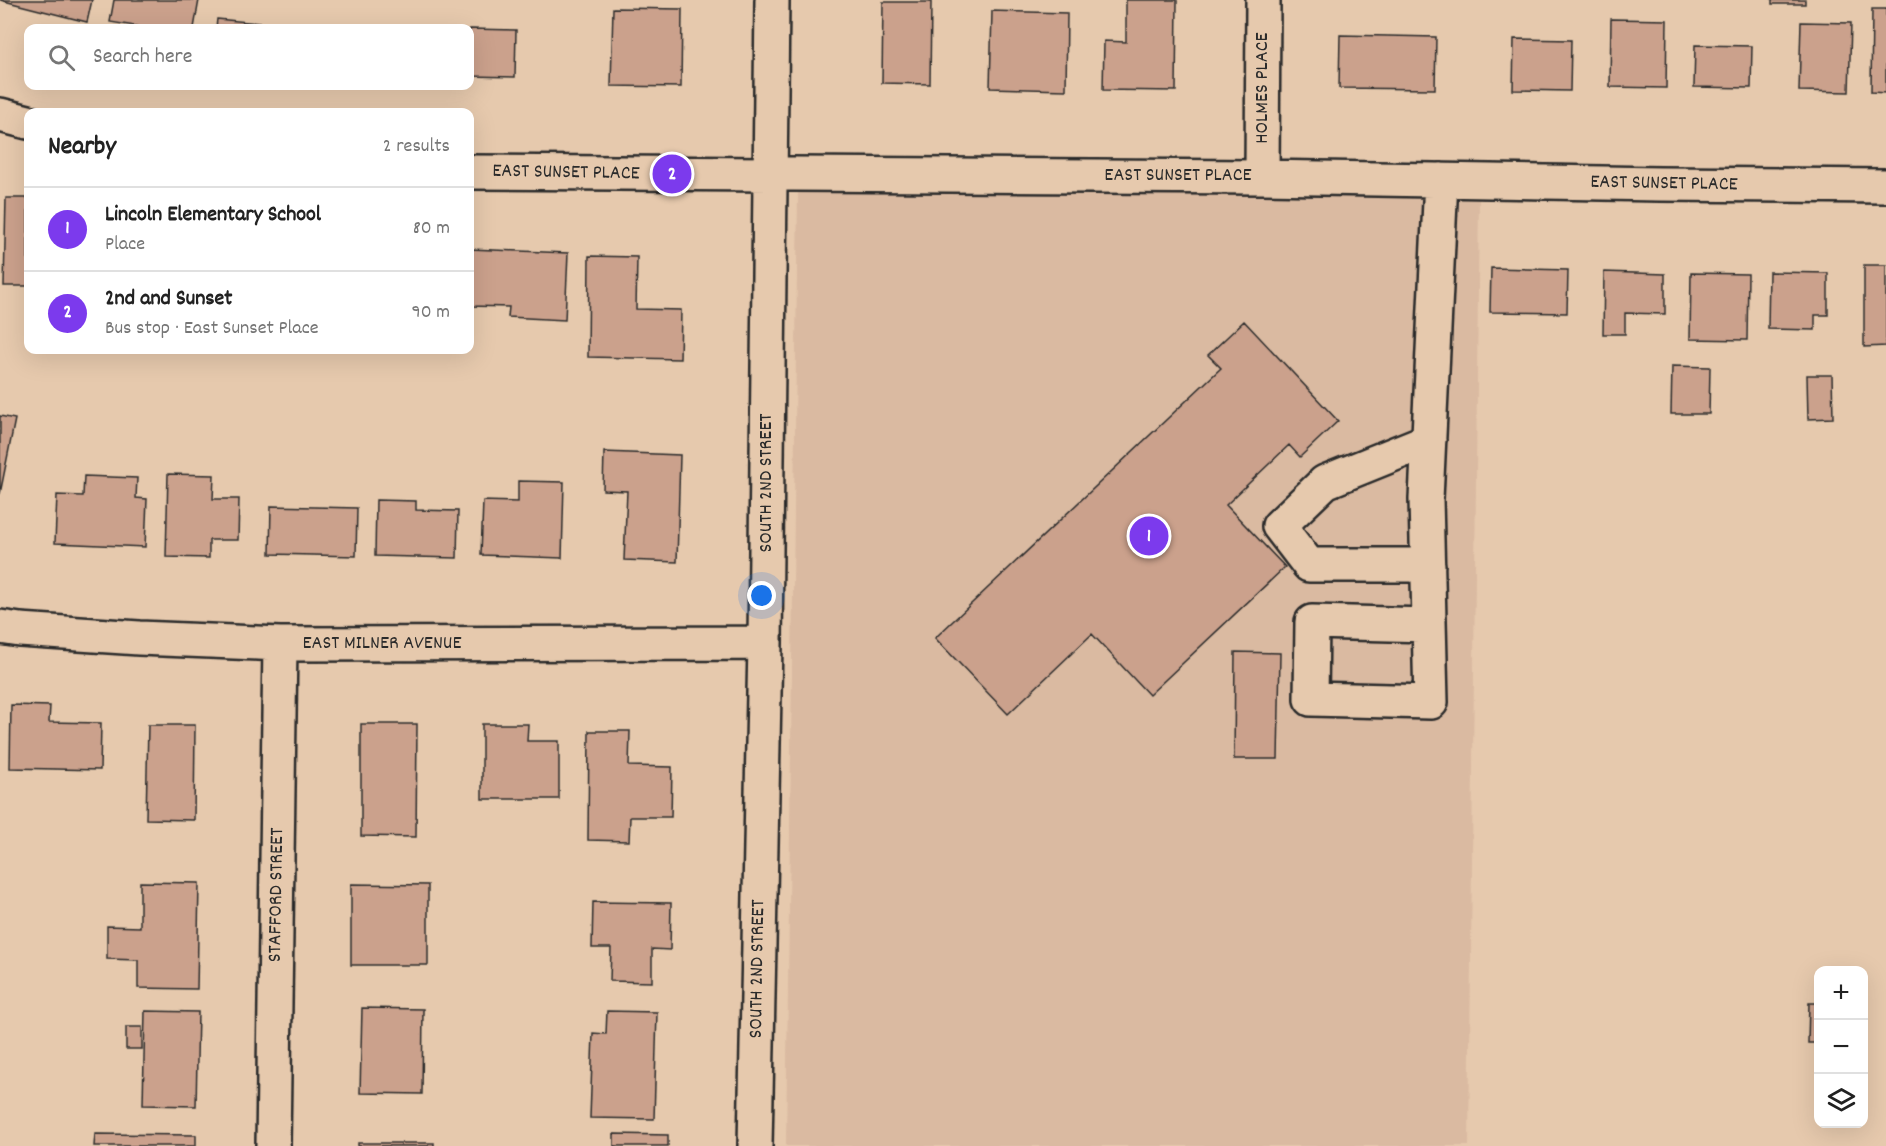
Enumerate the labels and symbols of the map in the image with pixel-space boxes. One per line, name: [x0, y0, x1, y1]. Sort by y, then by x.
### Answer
street label: HOLMES PLACE: [1249, 32, 1277, 144]
pin: 2: [652, 152, 692, 196]
street label: EAST SUNSET PLACE: [492, 158, 640, 188]
street label: EAST SUNSET PLACE: [1104, 162, 1252, 190]
street label: EAST SUNSET PLACE: [1590, 169, 1738, 199]
street label: SOUTH 2ND STREET: [753, 414, 781, 553]
pin: 1: [1130, 514, 1168, 558]
your location: [747, 581, 776, 610]
street label: EAST MILNER AVENUE: [303, 630, 462, 658]
street label: STAFFORD STREET: [262, 828, 292, 962]
street label: SOUTH 2ND STREET: [743, 899, 773, 1039]

